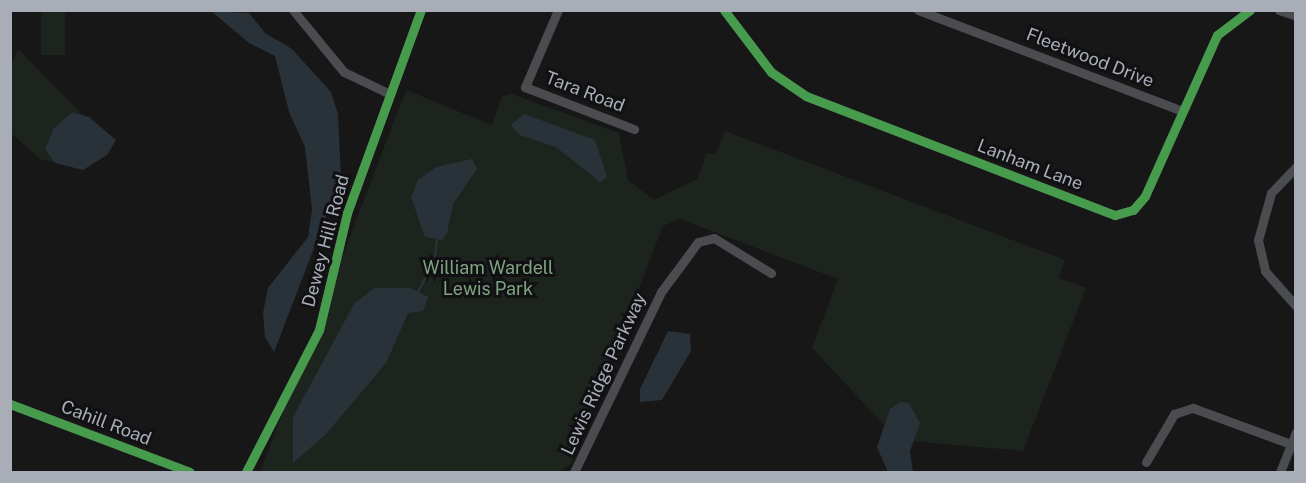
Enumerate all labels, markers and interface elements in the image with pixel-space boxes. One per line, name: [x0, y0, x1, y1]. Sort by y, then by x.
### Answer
street label: Fleetwood Drive: [1023, 24, 1157, 92]
street label: Tara Road: [542, 67, 628, 117]
street label: Lanham Lane: [974, 135, 1086, 195]
street label: Dewey Hill Road: [298, 172, 354, 310]
park label: William Wardell Lewis Park: [422, 258, 554, 300]
street label: Lewis Ridge Parkway: [557, 289, 651, 459]
street label: Cahill Road: [58, 396, 154, 450]

